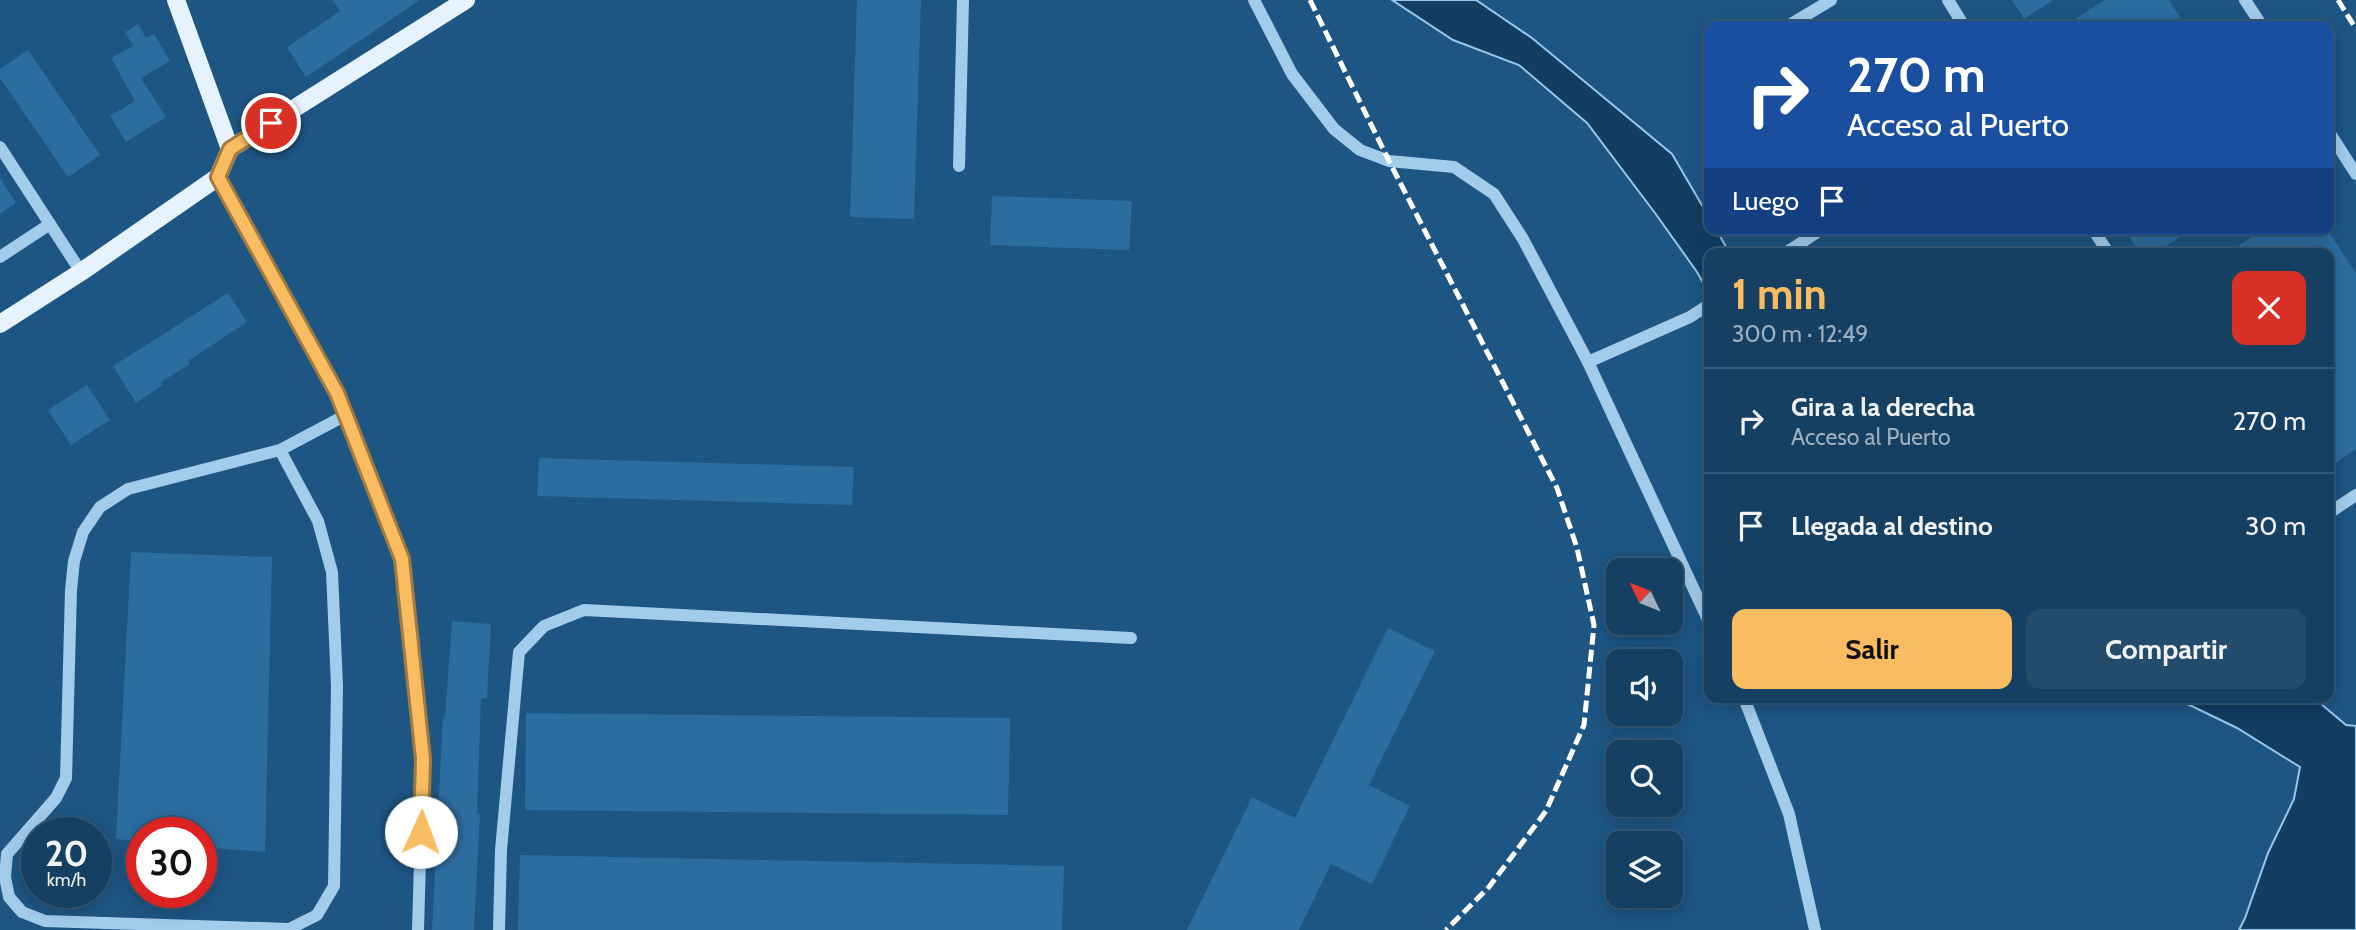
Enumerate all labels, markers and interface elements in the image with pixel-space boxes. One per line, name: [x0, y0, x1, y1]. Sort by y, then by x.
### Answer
text: 270 m: [1847, 45, 1986, 104]
icon: right: [1732, 49, 1823, 140]
pin: [241, 93, 301, 153]
icon: arrive: [252, 104, 290, 142]
text: Acceso al Puerto: [1847, 105, 2069, 144]
icon: arrive: [1813, 182, 1851, 220]
text: Luego: [1732, 185, 1799, 217]
text: 1 min: [1732, 268, 1827, 320]
button: close: [2232, 271, 2306, 345]
text: 300 m · 12:49: [1732, 320, 1868, 348]
text: Gira a la derecha: [1791, 391, 1975, 423]
icon: right: [1732, 402, 1770, 440]
text: 270 m: [2233, 405, 2306, 437]
text: Acceso al Puerto: [1791, 423, 1951, 451]
icon: arrive: [1732, 507, 1770, 545]
text: Llegada al destino: [1791, 510, 1993, 542]
text: 30 m: [2245, 510, 2306, 542]
north arrow: [1606, 558, 1684, 635]
map controls: [1606, 558, 1683, 908]
button: Salir: [1732, 609, 2012, 689]
button: Compartir: [2026, 609, 2306, 689]
button: sound: [1606, 649, 1683, 726]
button: search: [1606, 740, 1683, 817]
position arrow: [384, 795, 458, 869]
speed limit sign: 30: [126, 817, 217, 908]
button: layers: [1606, 831, 1683, 908]
text: 20: [45, 832, 88, 875]
text: km/h: [47, 869, 86, 891]

